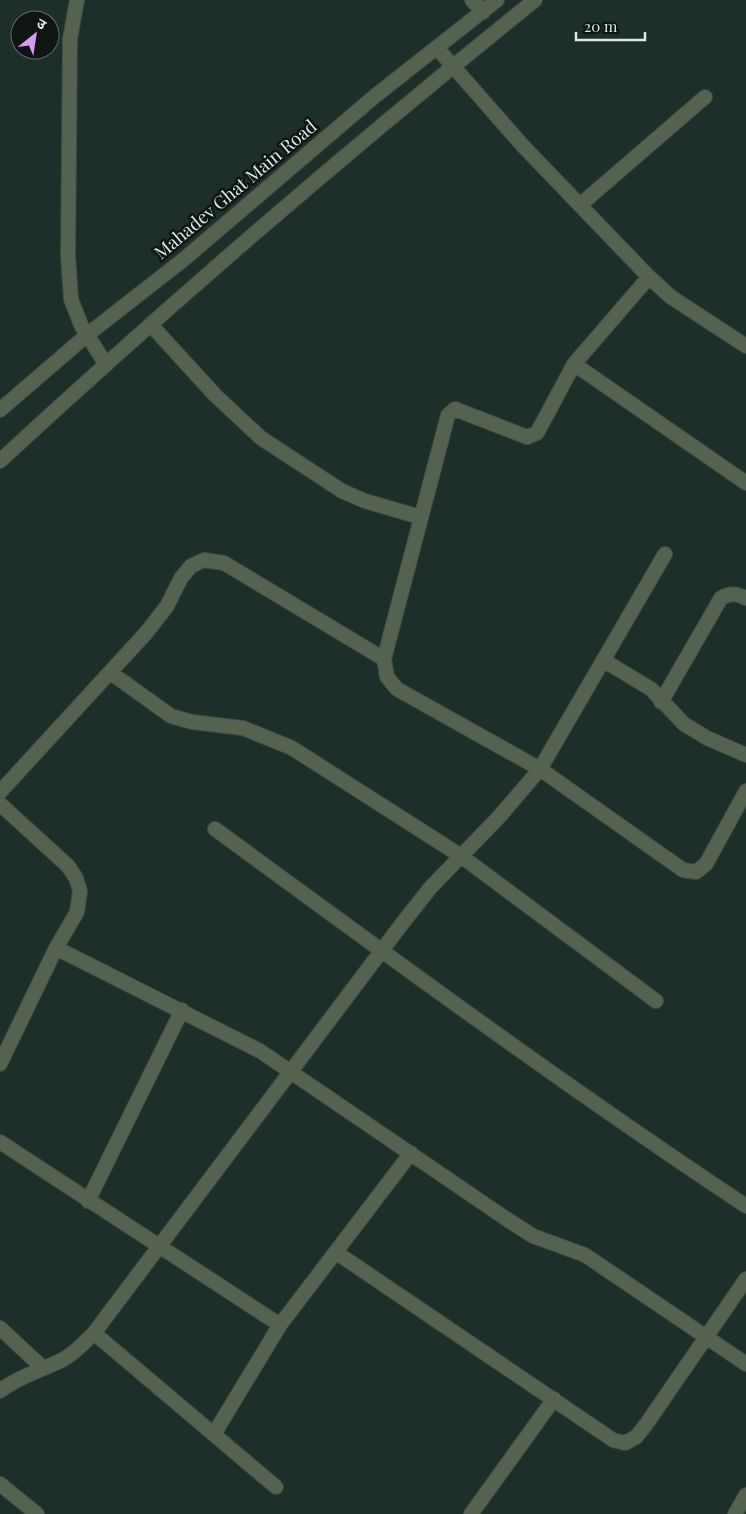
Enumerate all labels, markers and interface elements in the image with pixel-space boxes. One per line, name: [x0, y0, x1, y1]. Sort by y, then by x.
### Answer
north arrow: [10, 10, 60, 60]
scale bar: [576, 10, 645, 42]
text: उ: [33, 13, 51, 34]
text: 20 m: [584, 16, 618, 36]
street label: Mahadev Ghat Main Road: [149, 114, 322, 264]

